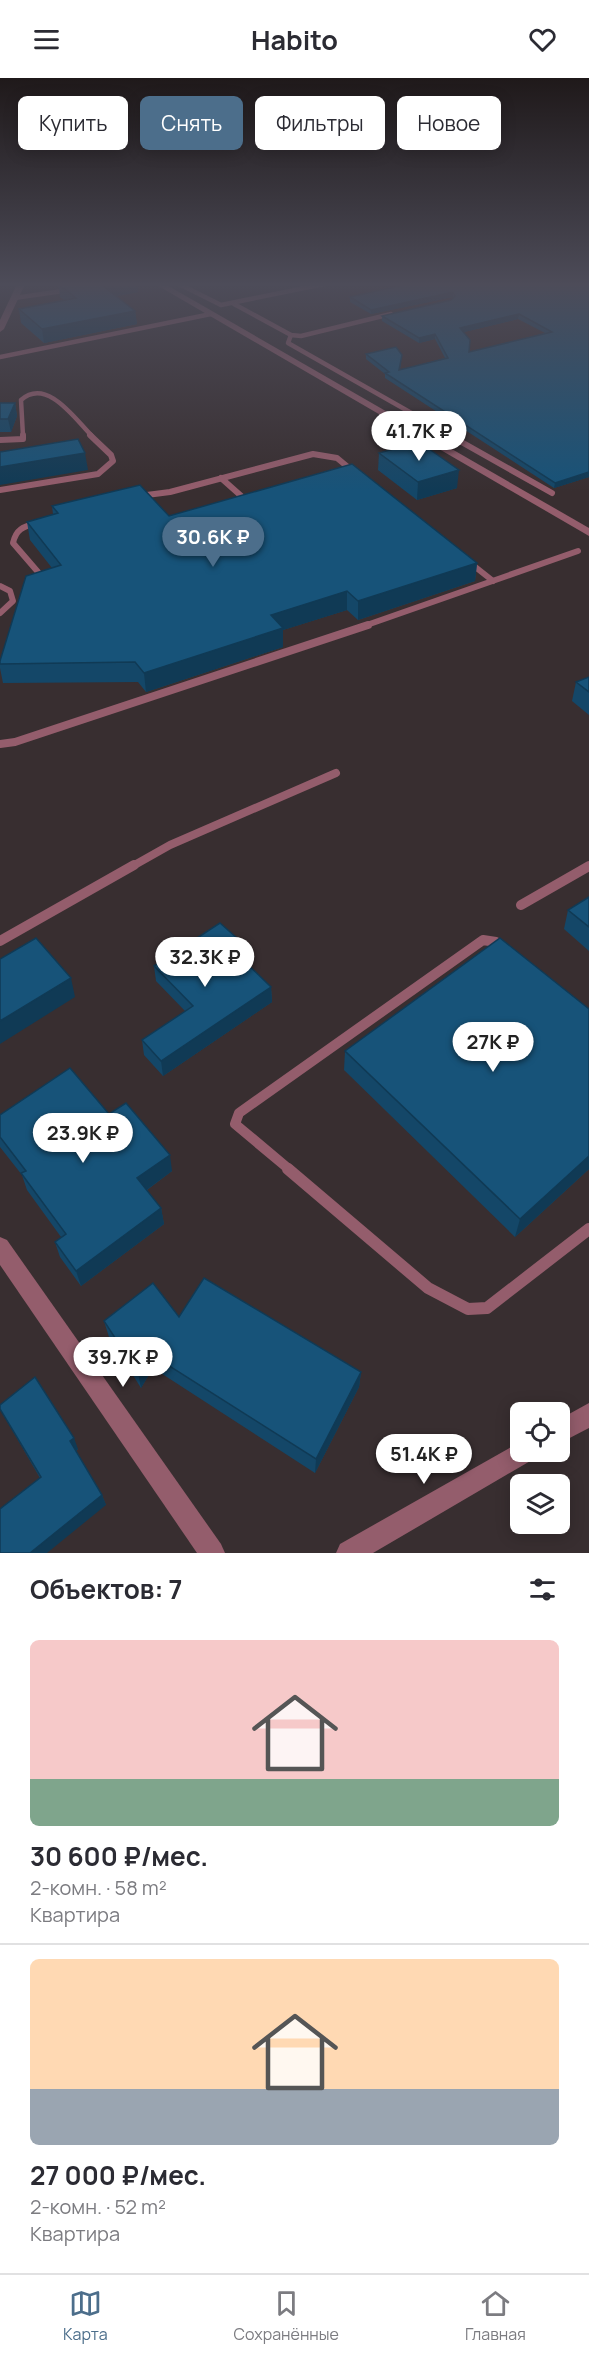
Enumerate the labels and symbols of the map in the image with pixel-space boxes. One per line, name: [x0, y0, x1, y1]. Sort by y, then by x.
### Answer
pin: 41.7K ₽: [364, 411, 474, 462]
pin: 30.6K ₽: [158, 517, 268, 568]
pin: 32.3K ₽: [150, 937, 260, 988]
pin: 27K ₽: [451, 1022, 535, 1073]
pin: 23.9K ₽: [28, 1113, 138, 1164]
pin: 39.7K ₽: [68, 1337, 178, 1388]
pin: 51.4K ₽: [369, 1434, 479, 1485]

